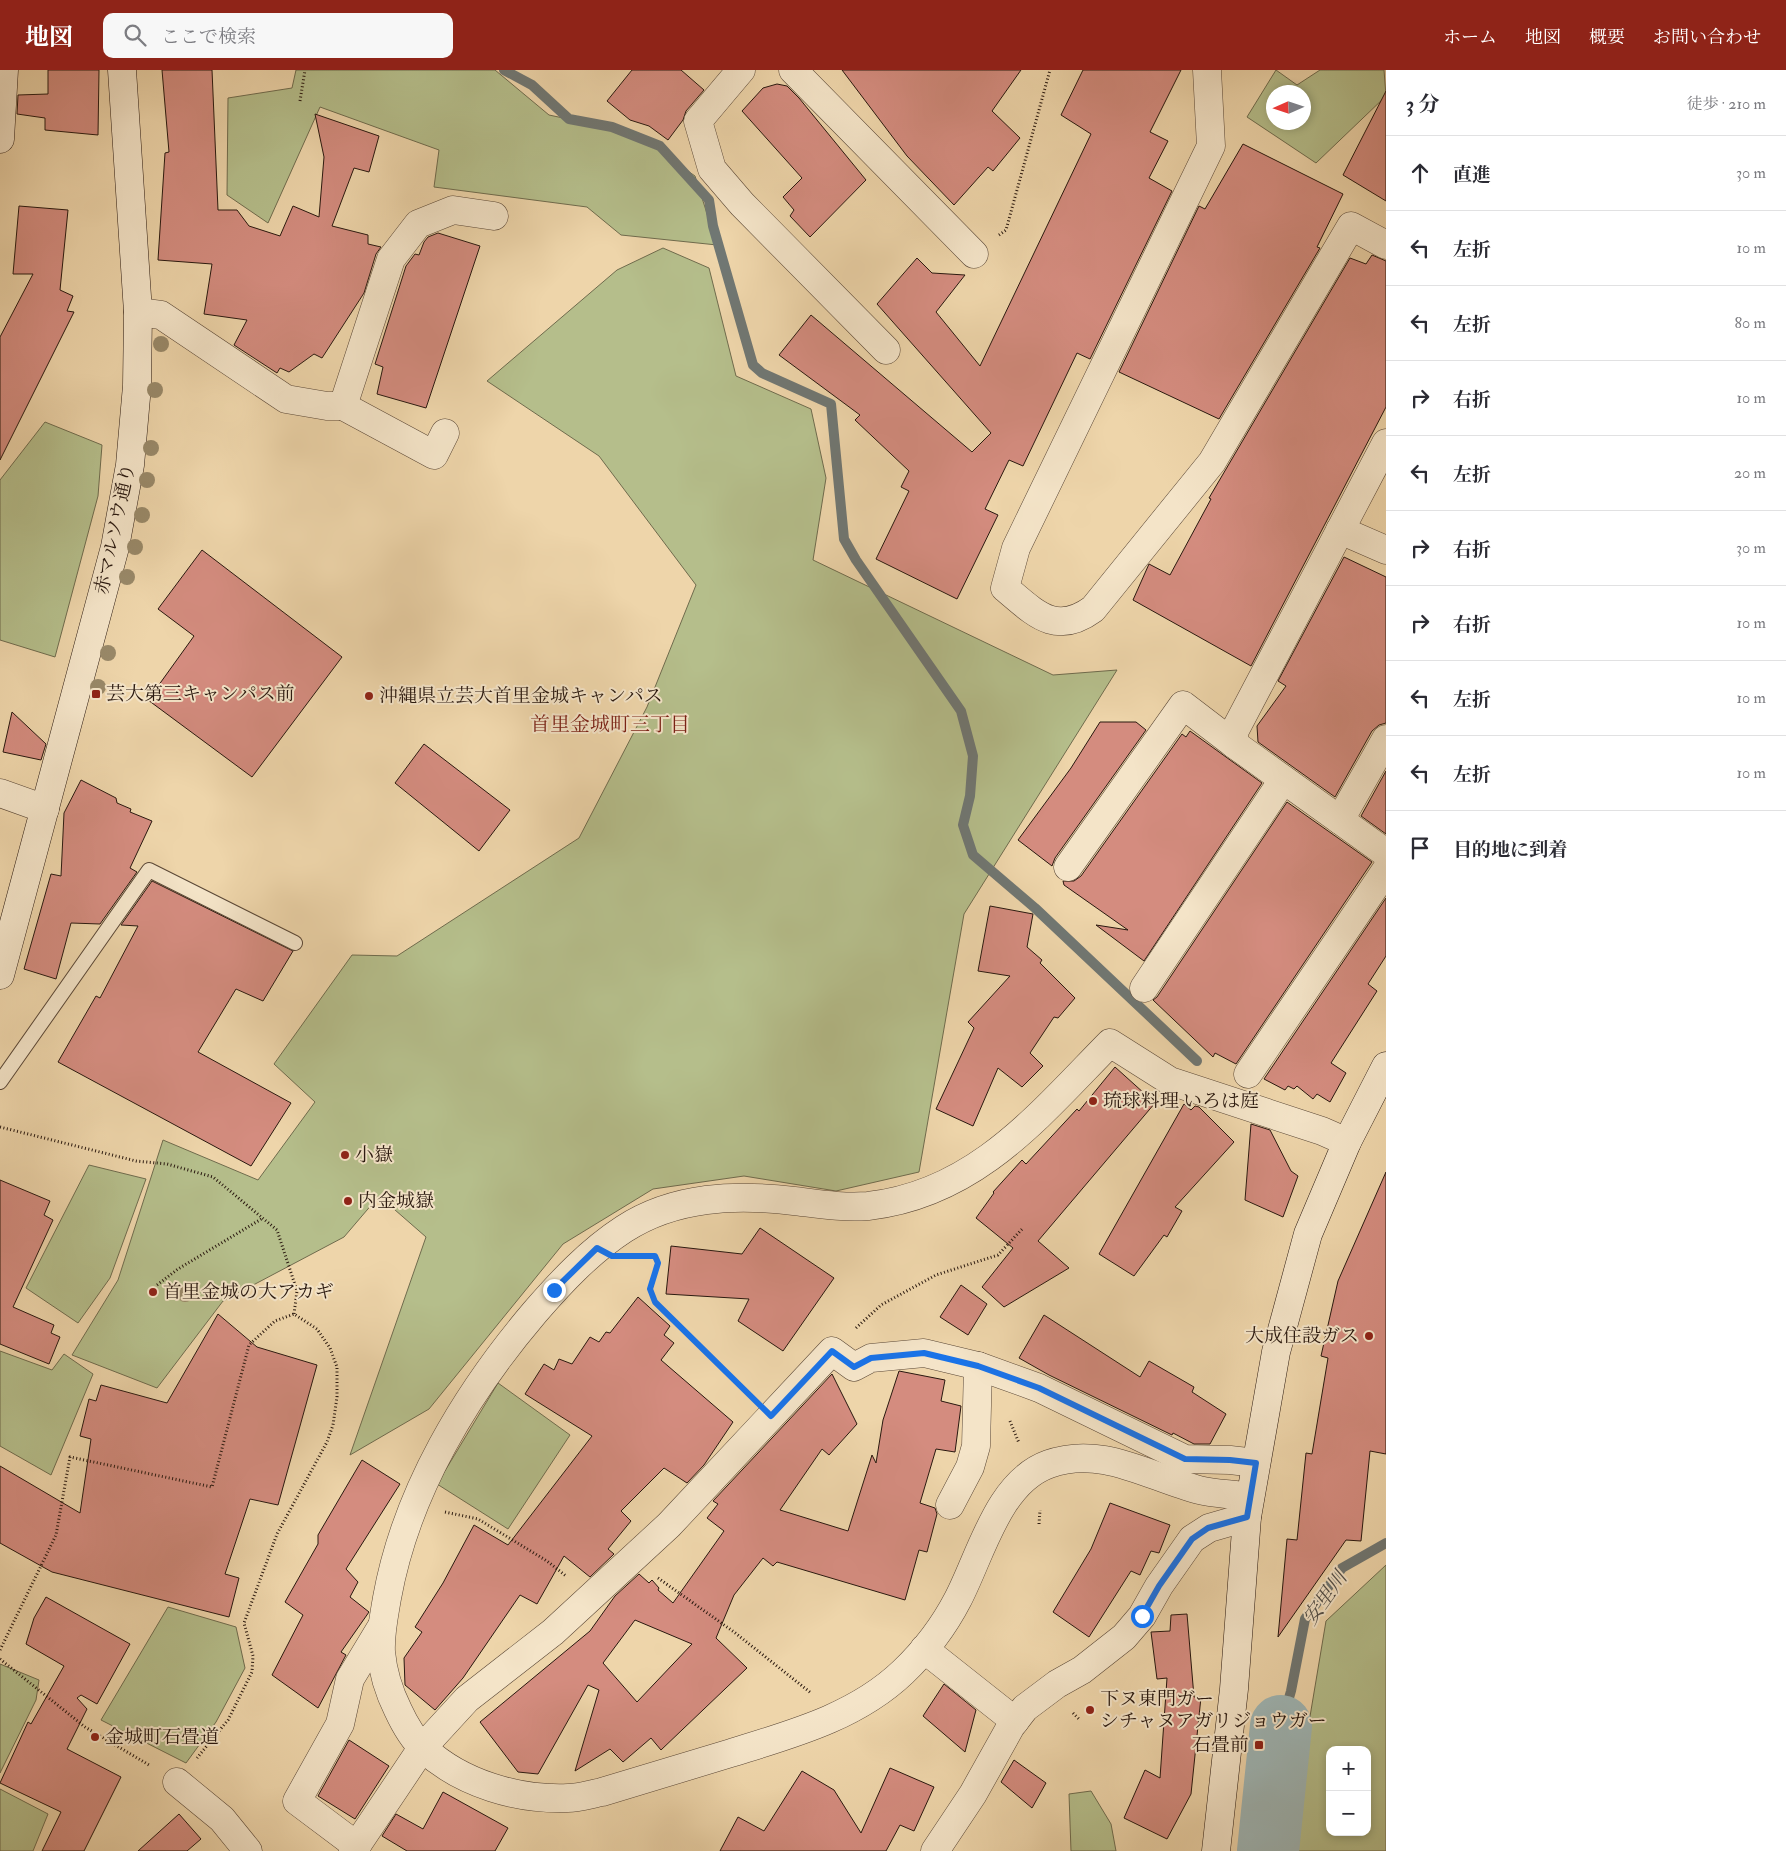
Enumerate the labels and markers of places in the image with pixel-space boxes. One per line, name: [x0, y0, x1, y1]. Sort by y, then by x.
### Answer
place label: 芸大第三キャンパス前: [106, 682, 295, 706]
place label: 沖縄県立芸大首里金城キャンパス: [379, 684, 663, 708]
marker: 芸大第三キャンパス前: [90, 688, 102, 700]
marker: 沖縄県立芸大首里金城キャンパス: [363, 690, 375, 702]
place label: 琉球料理 いろは庭: [1103, 1089, 1259, 1113]
marker: 琉球料理 いろは庭: [1087, 1095, 1099, 1107]
place label: 小嶽: [355, 1143, 393, 1167]
marker: 小嶽: [339, 1149, 351, 1161]
place label: 内金城嶽: [358, 1189, 434, 1213]
marker: 内金城嶽: [342, 1195, 354, 1207]
place label: 首里金城の大アカギ: [163, 1280, 334, 1304]
marker: 首里金城の大アカギ: [147, 1286, 159, 1298]
place label: 大成住設ガス: [1245, 1324, 1359, 1348]
marker: 大成住設ガス: [1363, 1330, 1375, 1342]
place label: 下ヌ東門ガー シチャヌアガリジョウガー: [1100, 1687, 1327, 1733]
marker: 下ヌ東門ガー シチャヌアガリジョウガー: [1084, 1704, 1096, 1716]
place label: 金城町石畳道: [105, 1725, 219, 1749]
marker: 金城町石畳道: [89, 1731, 101, 1743]
place label: 石畳前: [1192, 1733, 1249, 1757]
marker: 石畳前: [1253, 1739, 1265, 1751]

